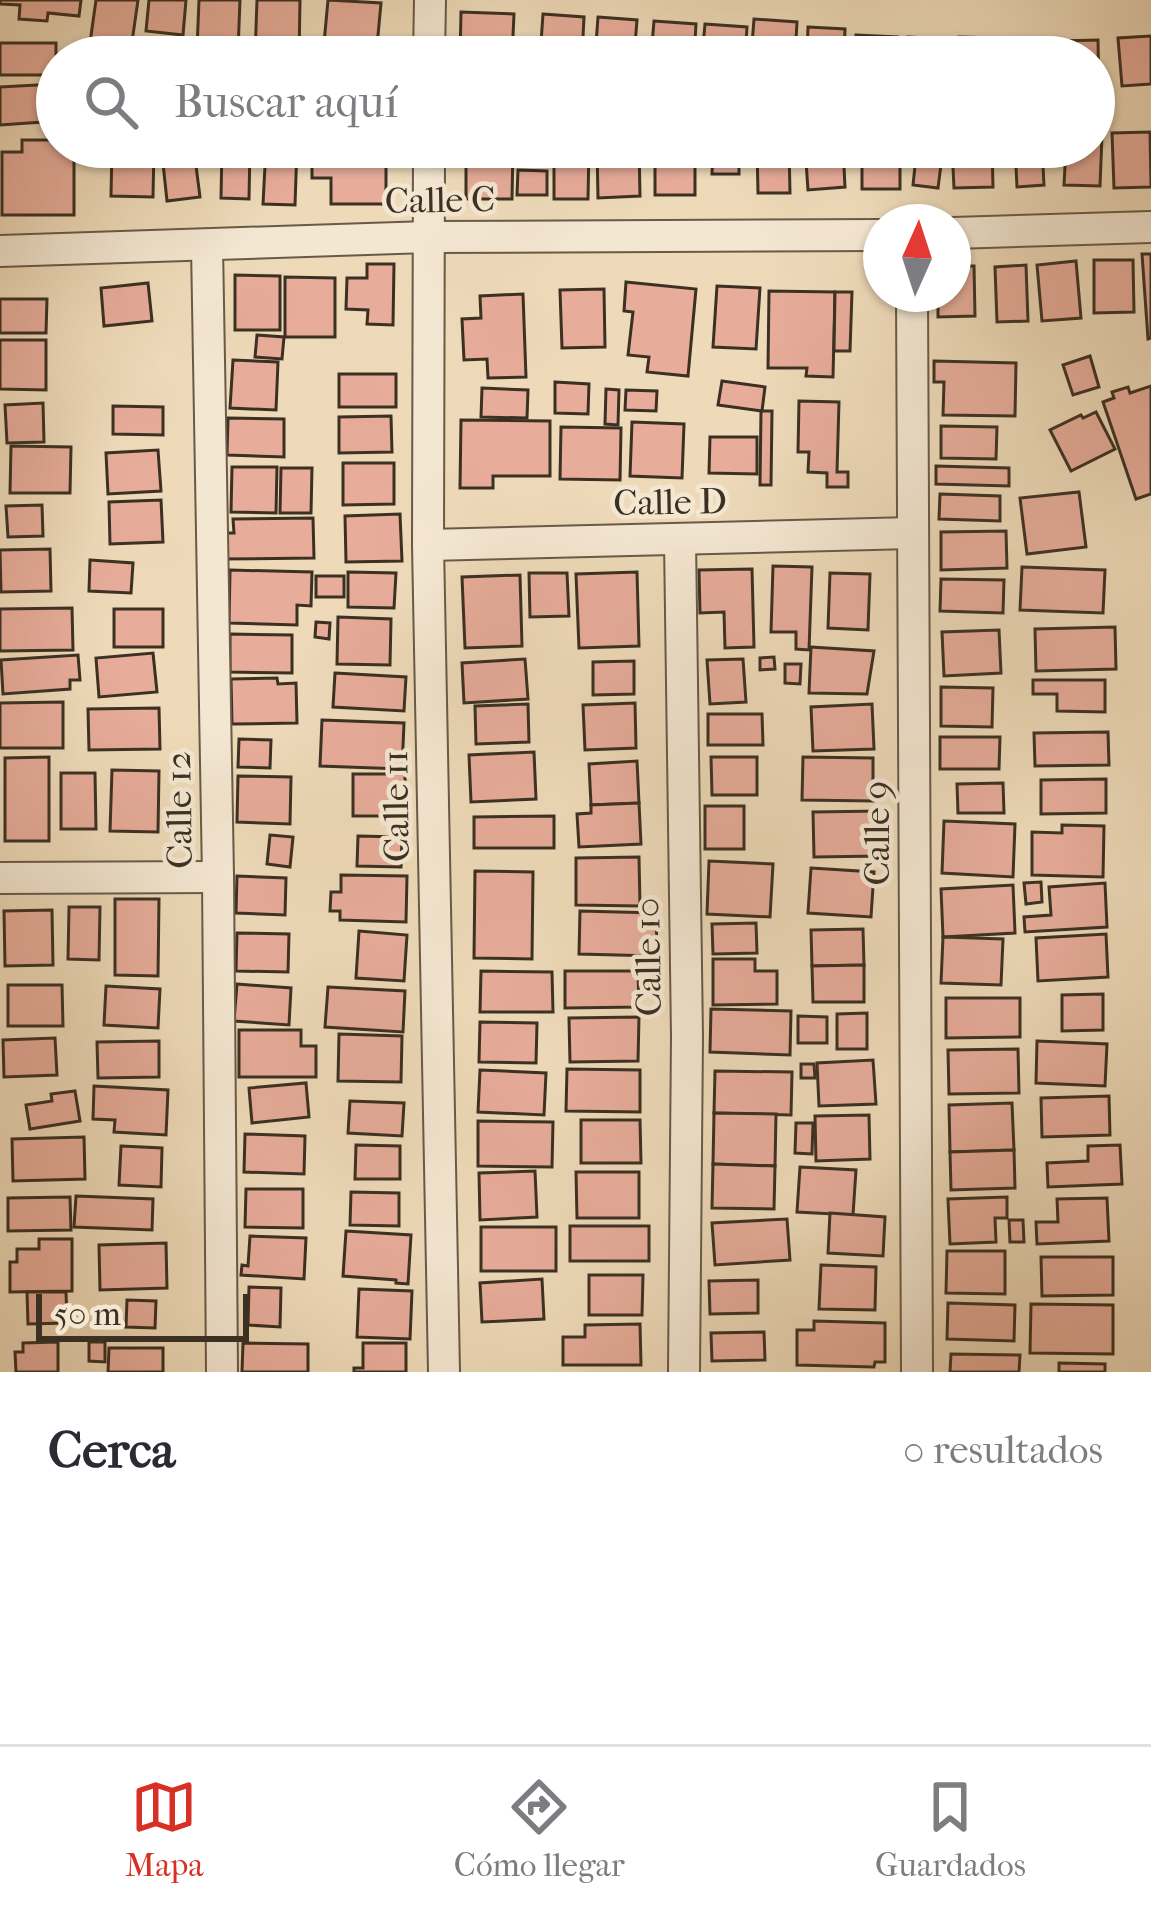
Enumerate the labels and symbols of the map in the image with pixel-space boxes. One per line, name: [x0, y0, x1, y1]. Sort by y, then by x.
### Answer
street label: Calle C: [385, 178, 496, 222]
north arrow: [863, 204, 971, 312]
street label: Calle D: [613, 480, 727, 524]
street label: Calle 11: [374, 750, 418, 862]
street label: Calle 12: [157, 751, 201, 869]
street label: Calle 9: [856, 781, 898, 885]
street label: Calle 10: [626, 897, 670, 1017]
scale bar: [36, 1288, 249, 1341]

